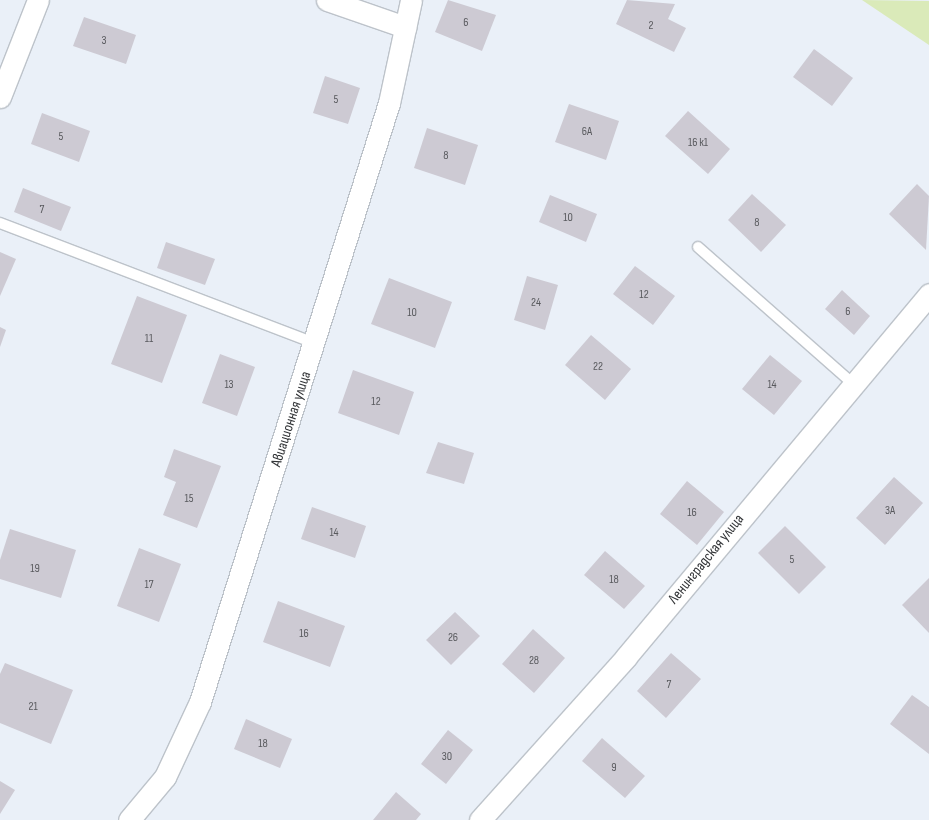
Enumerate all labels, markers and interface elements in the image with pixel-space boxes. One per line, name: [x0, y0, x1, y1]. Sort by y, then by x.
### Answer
house number: 6: [463, 16, 469, 30]
house number: 2: [649, 19, 653, 33]
house number: 3: [101, 34, 107, 48]
house number: 5: [334, 93, 338, 107]
house number: 6А: [582, 125, 592, 139]
house number: 5: [59, 130, 63, 144]
house number: 16 к1: [688, 136, 708, 150]
house number: 8: [443, 149, 449, 163]
house number: 7: [40, 203, 44, 217]
house number: 10: [563, 211, 573, 225]
house number: 8: [754, 216, 760, 230]
house number: 12: [639, 288, 649, 302]
house number: 24: [531, 296, 541, 310]
house number: 6: [845, 305, 851, 319]
house number: 10: [407, 306, 417, 320]
house number: 11: [145, 332, 153, 346]
house number: 22: [593, 360, 603, 374]
street label: Авиационная улица: [267, 369, 315, 469]
house number: 13: [224, 378, 234, 392]
house number: 14: [767, 378, 777, 392]
house number: 12: [371, 395, 381, 409]
house number: 15: [184, 492, 194, 506]
house number: 3А: [885, 504, 895, 518]
house number: 16: [687, 506, 697, 520]
street label: Ленинградская улица: [664, 511, 748, 607]
house number: 14: [329, 526, 339, 540]
house number: 5: [790, 553, 794, 567]
house number: 19: [30, 562, 40, 576]
house number: 18: [609, 573, 619, 587]
house number: 17: [145, 578, 153, 592]
house number: 16: [299, 627, 309, 641]
house number: 26: [448, 631, 458, 645]
house number: 28: [529, 654, 539, 668]
house number: 7: [667, 678, 671, 692]
house number: 21: [28, 700, 38, 714]
house number: 18: [258, 737, 268, 751]
house number: 30: [442, 750, 452, 764]
house number: 9: [611, 761, 617, 775]

